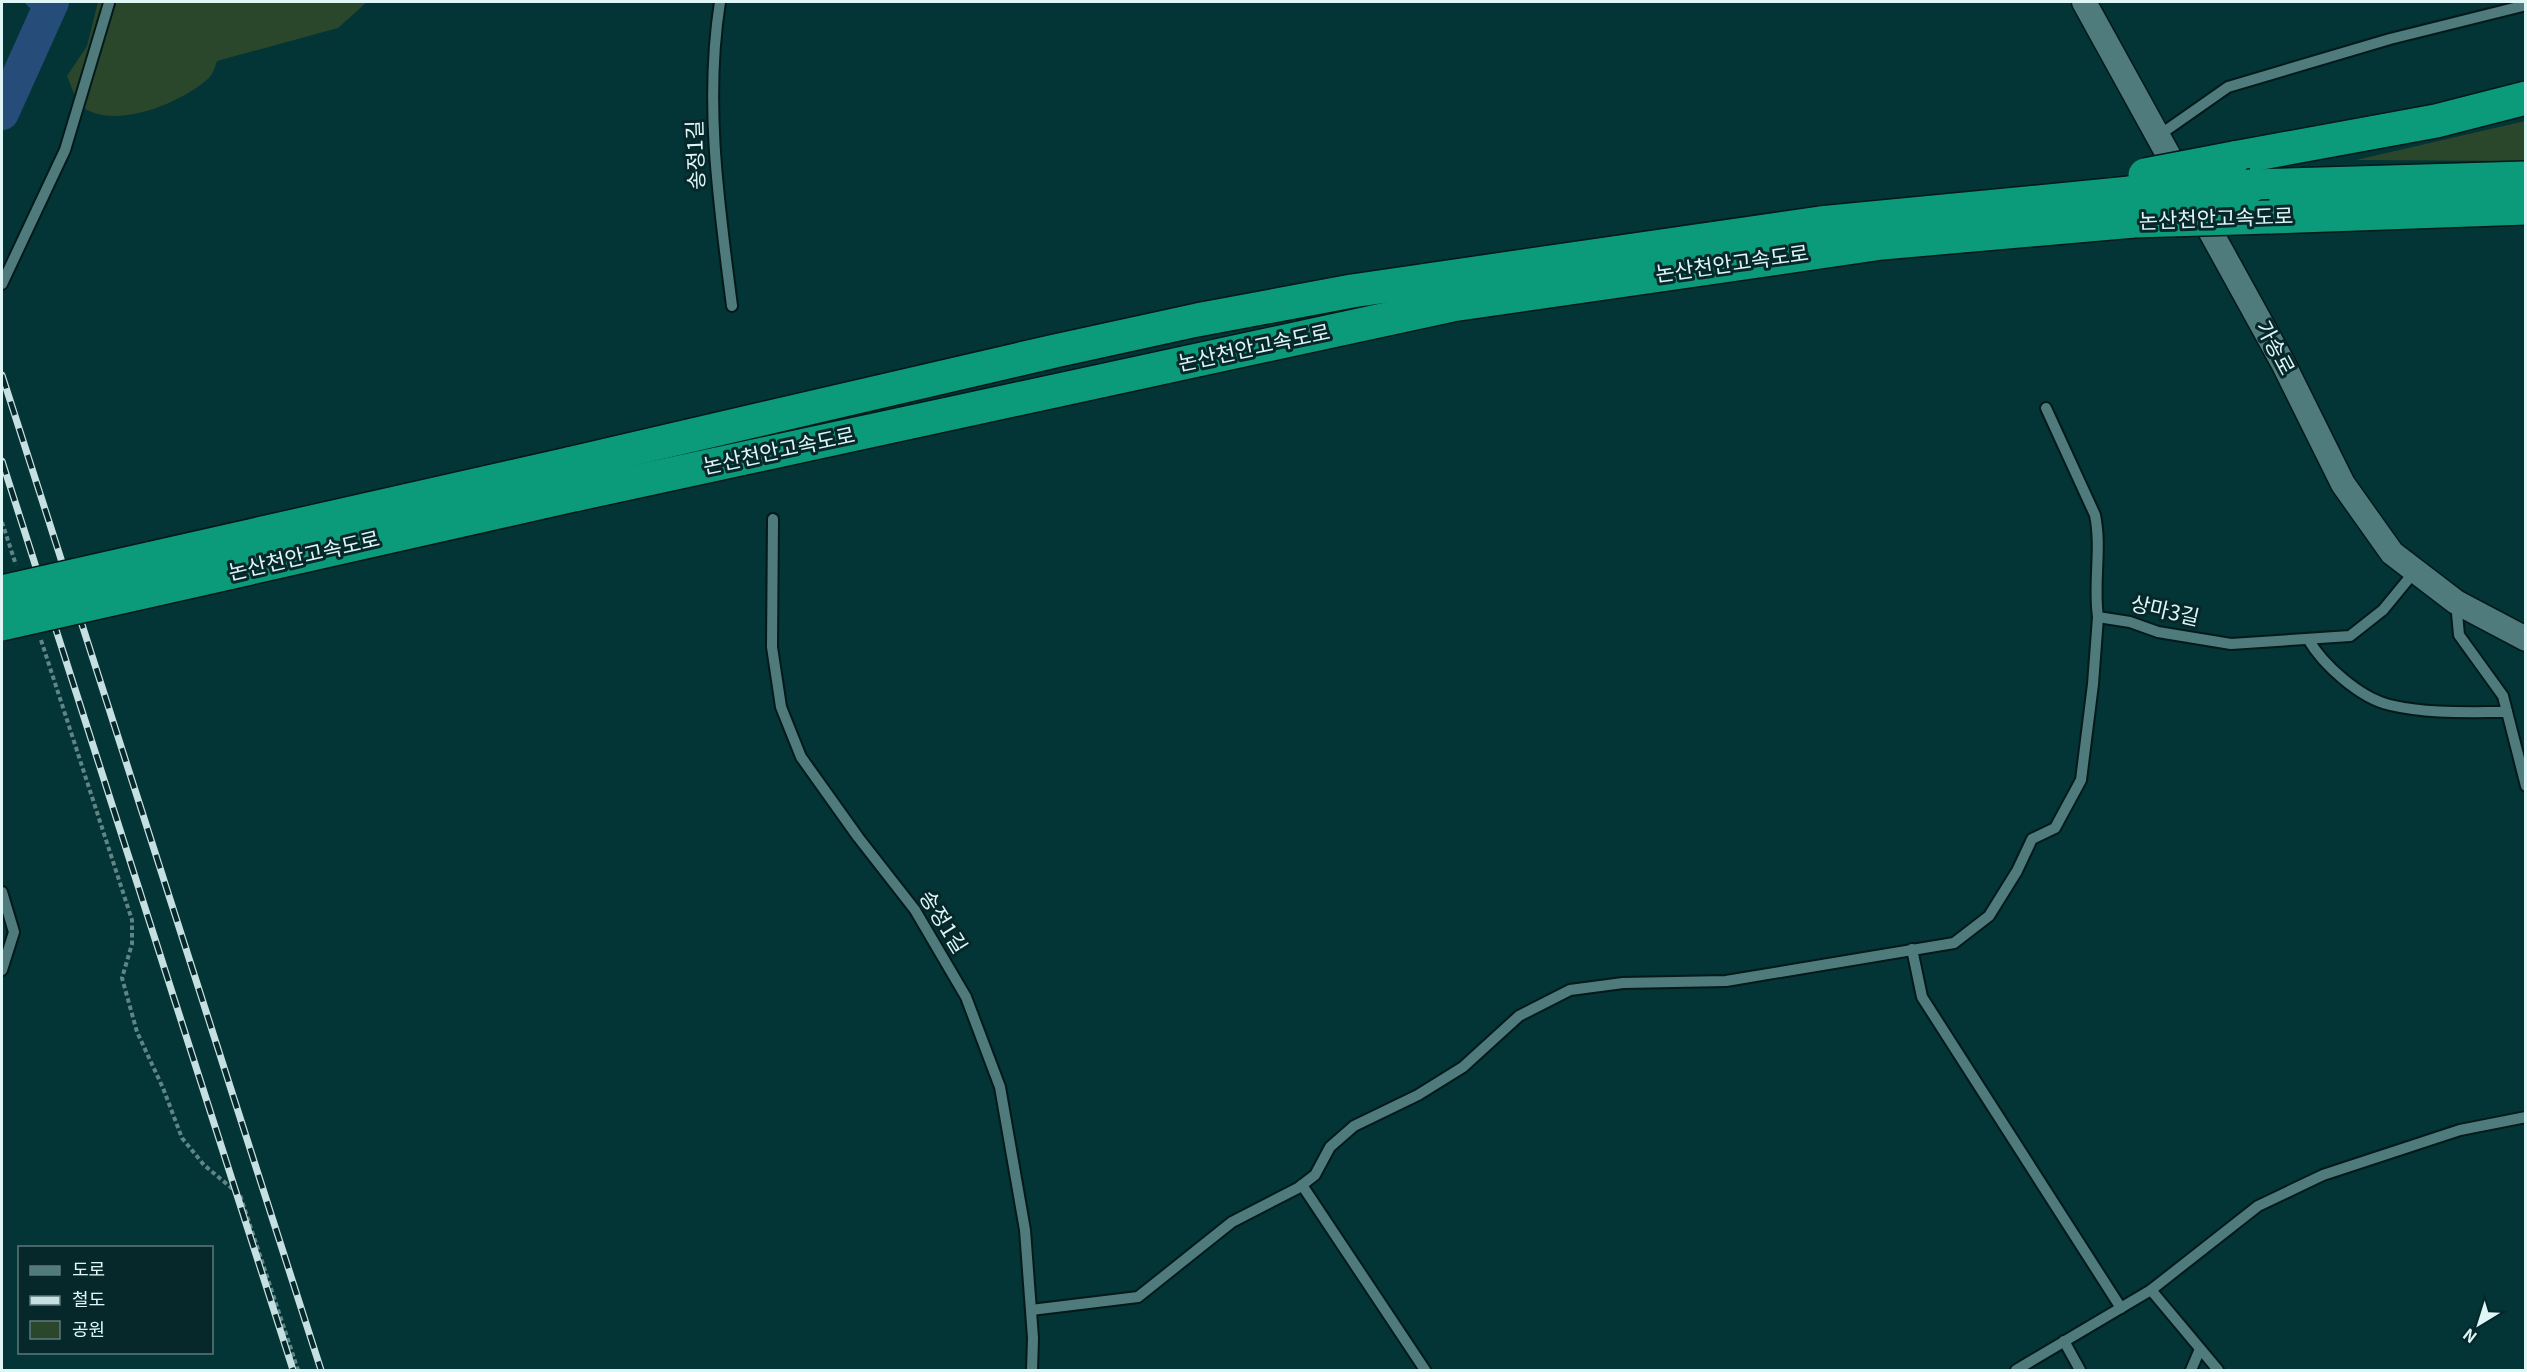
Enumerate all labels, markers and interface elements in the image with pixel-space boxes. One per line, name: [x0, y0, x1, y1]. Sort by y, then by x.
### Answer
street label: 송정1길: [678, 120, 710, 190]
street label: 논산천안고속도로: [2138, 199, 2294, 235]
street label: 논산천안고속도로: [1653, 236, 1810, 288]
street label: 가송로: [2250, 314, 2304, 380]
street label: 논산천안고속도로: [1175, 315, 1332, 377]
street label: 논산천안고속도로: [700, 418, 857, 480]
street label: 논산천안고속도로: [225, 522, 382, 586]
street label: 상마3길: [2128, 587, 2203, 631]
street label: 송정1길: [914, 883, 976, 958]
legend: [18, 1246, 213, 1354]
text: 도로: [72, 1255, 105, 1281]
text: 철도: [72, 1285, 105, 1311]
north arrow: [2449, 1294, 2509, 1354]
text: 공원: [72, 1315, 105, 1341]
text: N: [2457, 1323, 2481, 1350]

